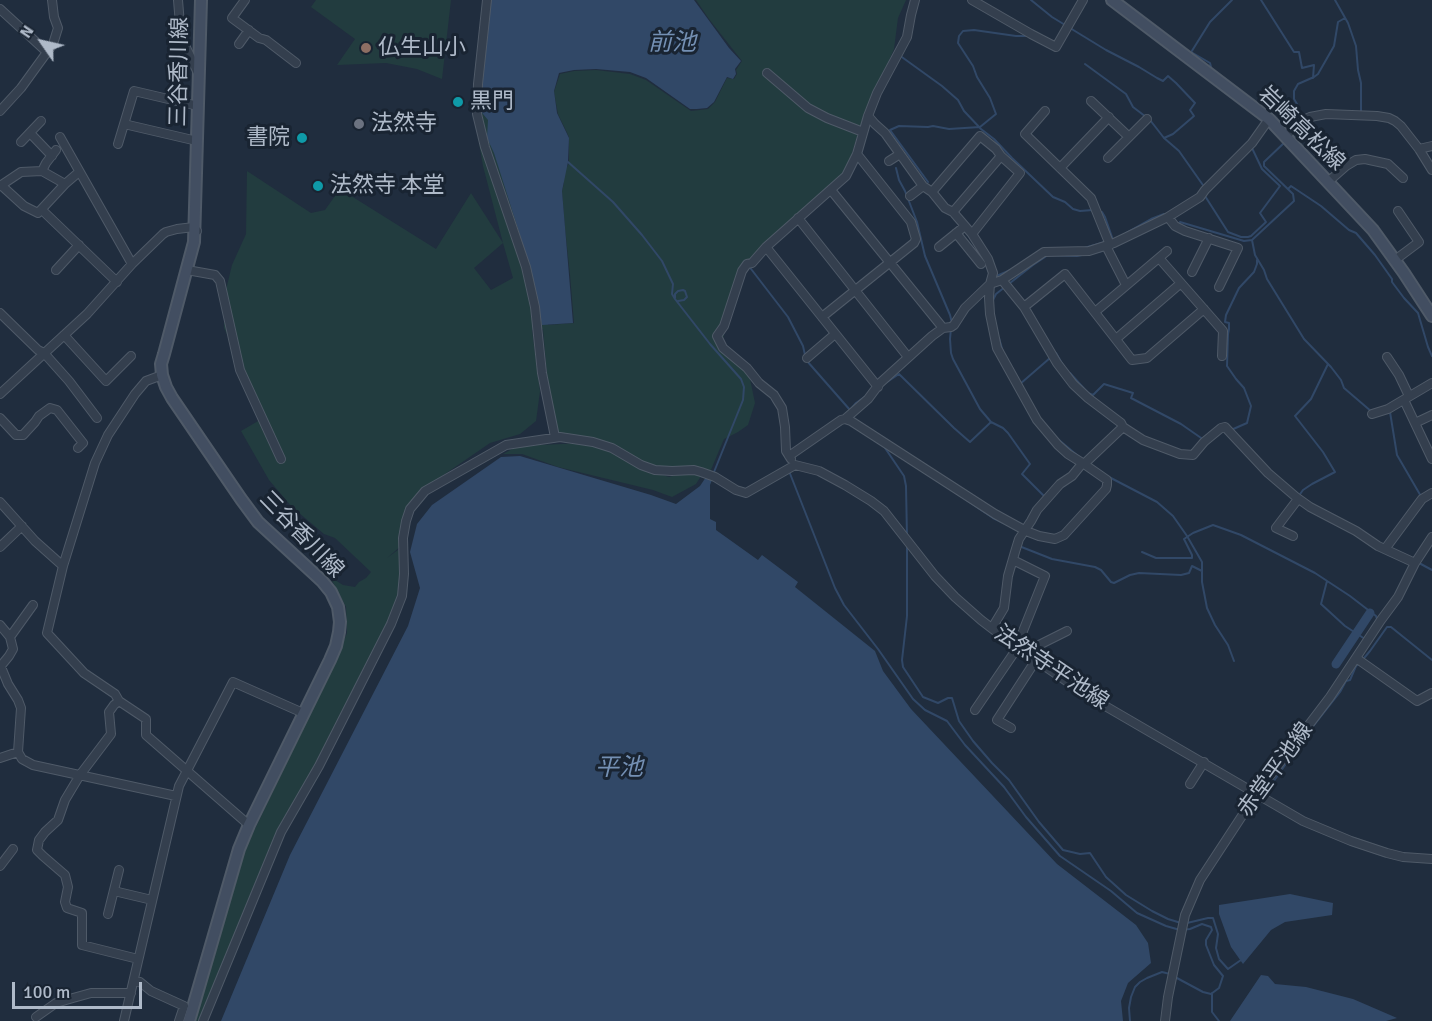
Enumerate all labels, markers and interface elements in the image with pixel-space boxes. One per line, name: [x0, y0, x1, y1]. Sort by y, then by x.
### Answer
north arrow: [12, 12, 72, 72]
street label: 三谷香川線: [166, 17, 194, 127]
text: N: [16, 22, 38, 42]
water label: 前池: [648, 30, 696, 58]
place label: 仏生山小: [378, 35, 466, 61]
marker: 仏生山小: [359, 41, 373, 55]
street label: 岩崎高松線: [1252, 81, 1350, 177]
place label: 黒門: [470, 89, 514, 115]
marker: 黒門: [451, 95, 465, 109]
place label: 法然寺: [371, 111, 437, 137]
marker: 法然寺: [352, 117, 366, 131]
place label: 書院: [246, 125, 290, 151]
marker: 書院: [295, 131, 309, 145]
place label: 法然寺 本堂: [330, 173, 445, 199]
marker: 法然寺 本堂: [311, 179, 325, 193]
street label: 三谷香川線: [253, 486, 349, 584]
street label: 法然寺平池線: [989, 620, 1113, 716]
street label: 赤堂平池線: [1233, 718, 1319, 822]
water label: 平池: [595, 755, 643, 783]
scale bar: [15, 970, 146, 1008]
text: 100 m: [23, 981, 70, 1003]

